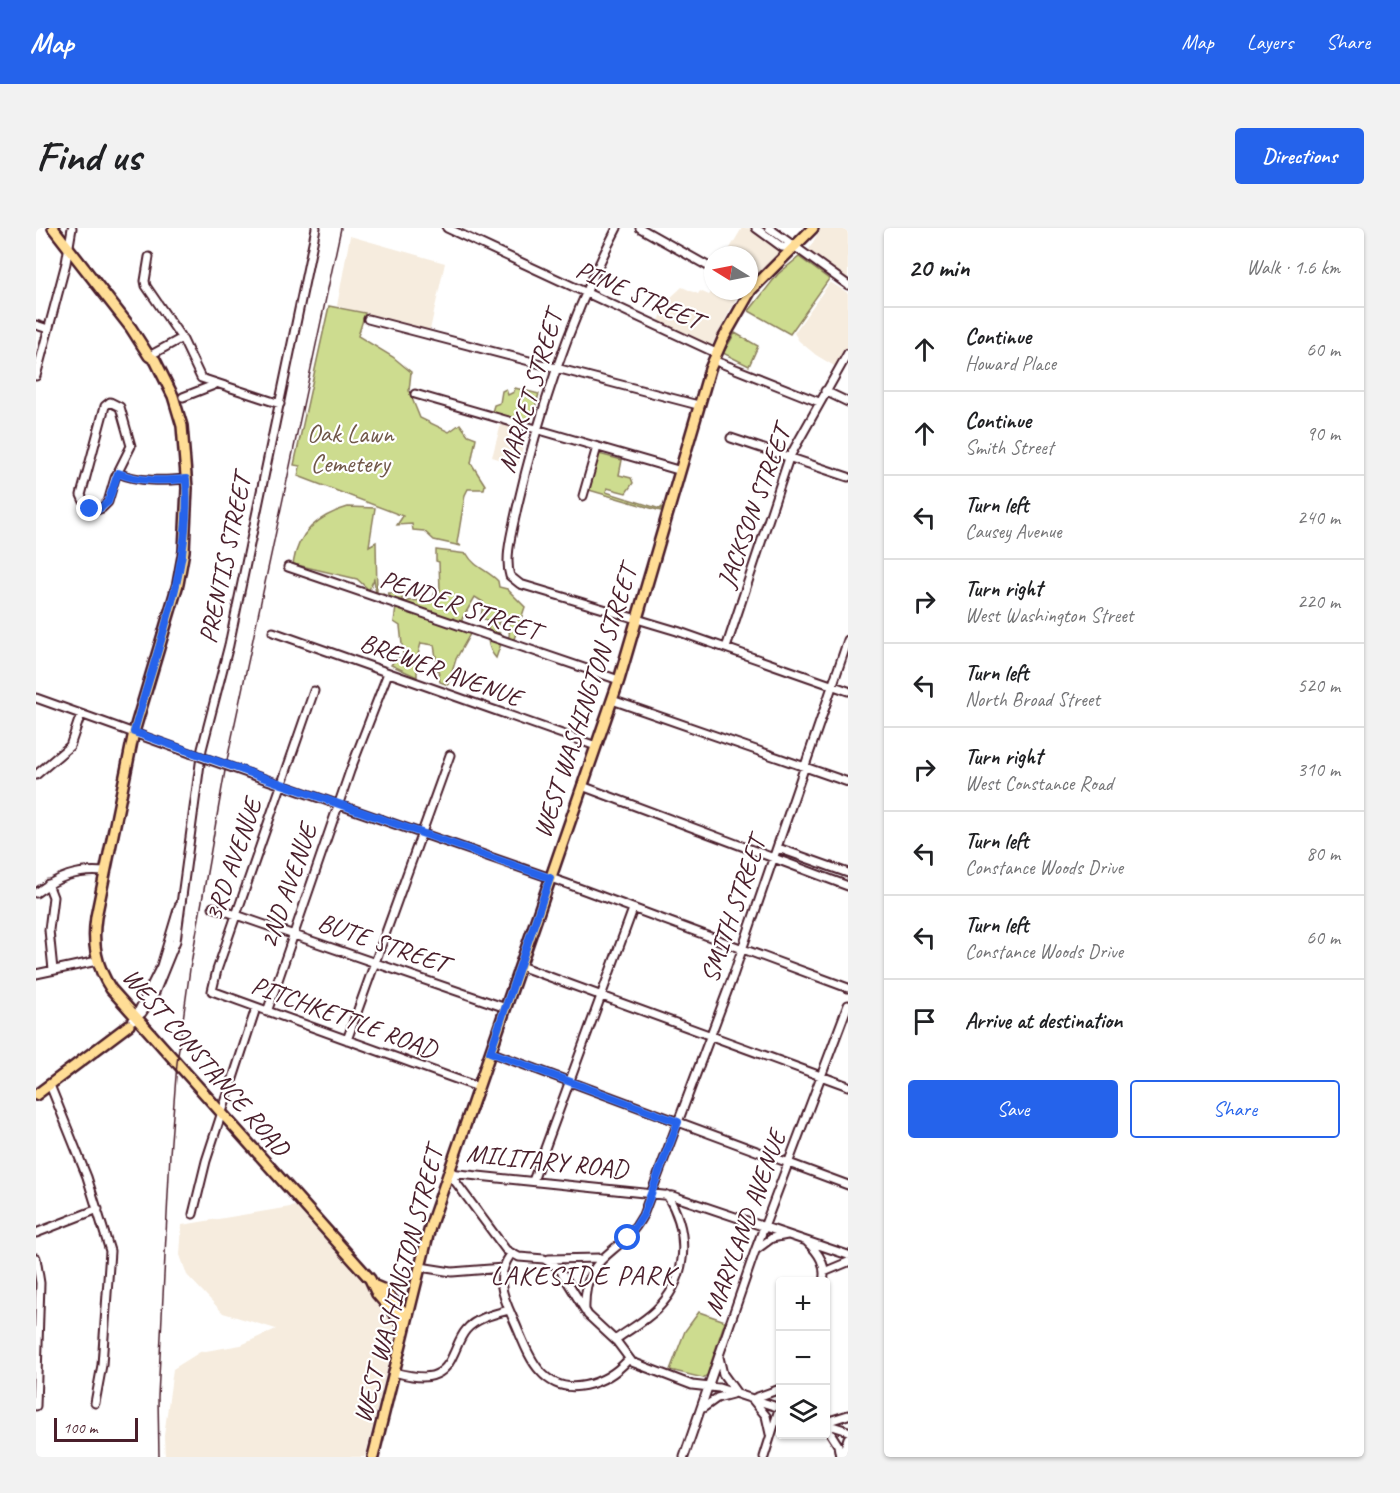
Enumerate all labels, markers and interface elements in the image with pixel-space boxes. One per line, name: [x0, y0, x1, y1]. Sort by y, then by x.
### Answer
text: Map: [30, 25, 73, 60]
text: Map: [1181, 29, 1214, 55]
text: Layers: [1247, 29, 1293, 55]
text: Share: [1326, 29, 1370, 55]
button: Directions: [1235, 128, 1364, 184]
text: Find us: [36, 130, 141, 183]
north arrow: [704, 246, 758, 300]
text: 20 min: [908, 251, 970, 284]
street label: PINE STREET: [571, 253, 713, 340]
text: Walk · 1.6 km: [1246, 255, 1340, 280]
street label: MARKET STREET: [490, 302, 572, 476]
text: Continue: [965, 323, 1031, 351]
icon: ahead: [908, 333, 941, 366]
text: 60 m: [1306, 337, 1340, 362]
text: Howard Place: [965, 351, 1056, 376]
text: Continue: [965, 407, 1031, 435]
street label: JACKSON STREET: [709, 415, 801, 594]
park label: Oak Lawn Cemetery: [307, 417, 395, 480]
icon: ahead: [908, 417, 941, 450]
text: 90 m: [1306, 421, 1340, 446]
text: Smith Street: [965, 435, 1053, 460]
street label: PRENTIS STREET: [191, 465, 260, 646]
text: Turn left: [965, 491, 1029, 519]
route end: [76, 495, 102, 521]
icon: left: [908, 501, 941, 534]
text: 240 m: [1297, 505, 1340, 530]
text: Causey Avenue: [965, 519, 1062, 544]
street label: WEST WASHINGTON STREET: [525, 556, 646, 842]
street label: PENDER STREET: [376, 562, 550, 650]
text: Turn right: [965, 575, 1042, 603]
icon: right: [908, 585, 941, 618]
text: 220 m: [1297, 589, 1340, 614]
text: West Washington Street: [965, 603, 1133, 628]
street label: BREWER AVENUE: [356, 626, 530, 716]
text: Turn left: [965, 659, 1029, 687]
icon: left: [908, 669, 941, 702]
text: 520 m: [1297, 673, 1340, 698]
text: North Broad Street: [965, 687, 1100, 712]
text: Turn right: [965, 743, 1042, 771]
icon: right: [908, 753, 941, 786]
text: 310 m: [1297, 757, 1340, 782]
text: West Constance Road: [965, 771, 1113, 796]
street label: 3RD AVENUE: [197, 791, 270, 926]
street label: 2ND AVENUE: [251, 816, 326, 952]
street label: SMITH STREET: [693, 827, 775, 987]
text: Turn left: [965, 827, 1029, 855]
icon: left: [908, 837, 941, 870]
text: 80 m: [1306, 841, 1340, 866]
text: Constance Woods Drive: [965, 855, 1123, 880]
street label: BUTE STREET: [314, 905, 459, 983]
text: Turn left: [965, 911, 1029, 939]
icon: left: [908, 921, 941, 954]
text: 60 m: [1306, 925, 1340, 950]
text: Constance Woods Drive: [965, 939, 1123, 964]
street label: WEST CONSTANCE ROAD: [115, 961, 298, 1165]
street label: PITCHKETTLE ROAD: [247, 968, 443, 1066]
icon: arrive: [908, 1005, 941, 1038]
text: Arrive at destination: [965, 1007, 1122, 1035]
button: Save: [908, 1080, 1118, 1138]
button: Share: [1130, 1080, 1340, 1138]
street label: MARYLAND AVENUE: [696, 1123, 795, 1320]
street label: MILITARY ROAD: [465, 1136, 631, 1186]
street label: WEST WASHINGTON STREET: [345, 1138, 452, 1426]
route start: [614, 1224, 640, 1250]
district label: LAKESIDE PARK: [490, 1258, 680, 1292]
map controls: [776, 1277, 830, 1439]
button: +: [776, 1277, 830, 1331]
button: −: [776, 1331, 830, 1385]
button: layers: [776, 1385, 830, 1439]
scale bar: [54, 1415, 138, 1442]
text: 100 m: [63, 1418, 97, 1438]

